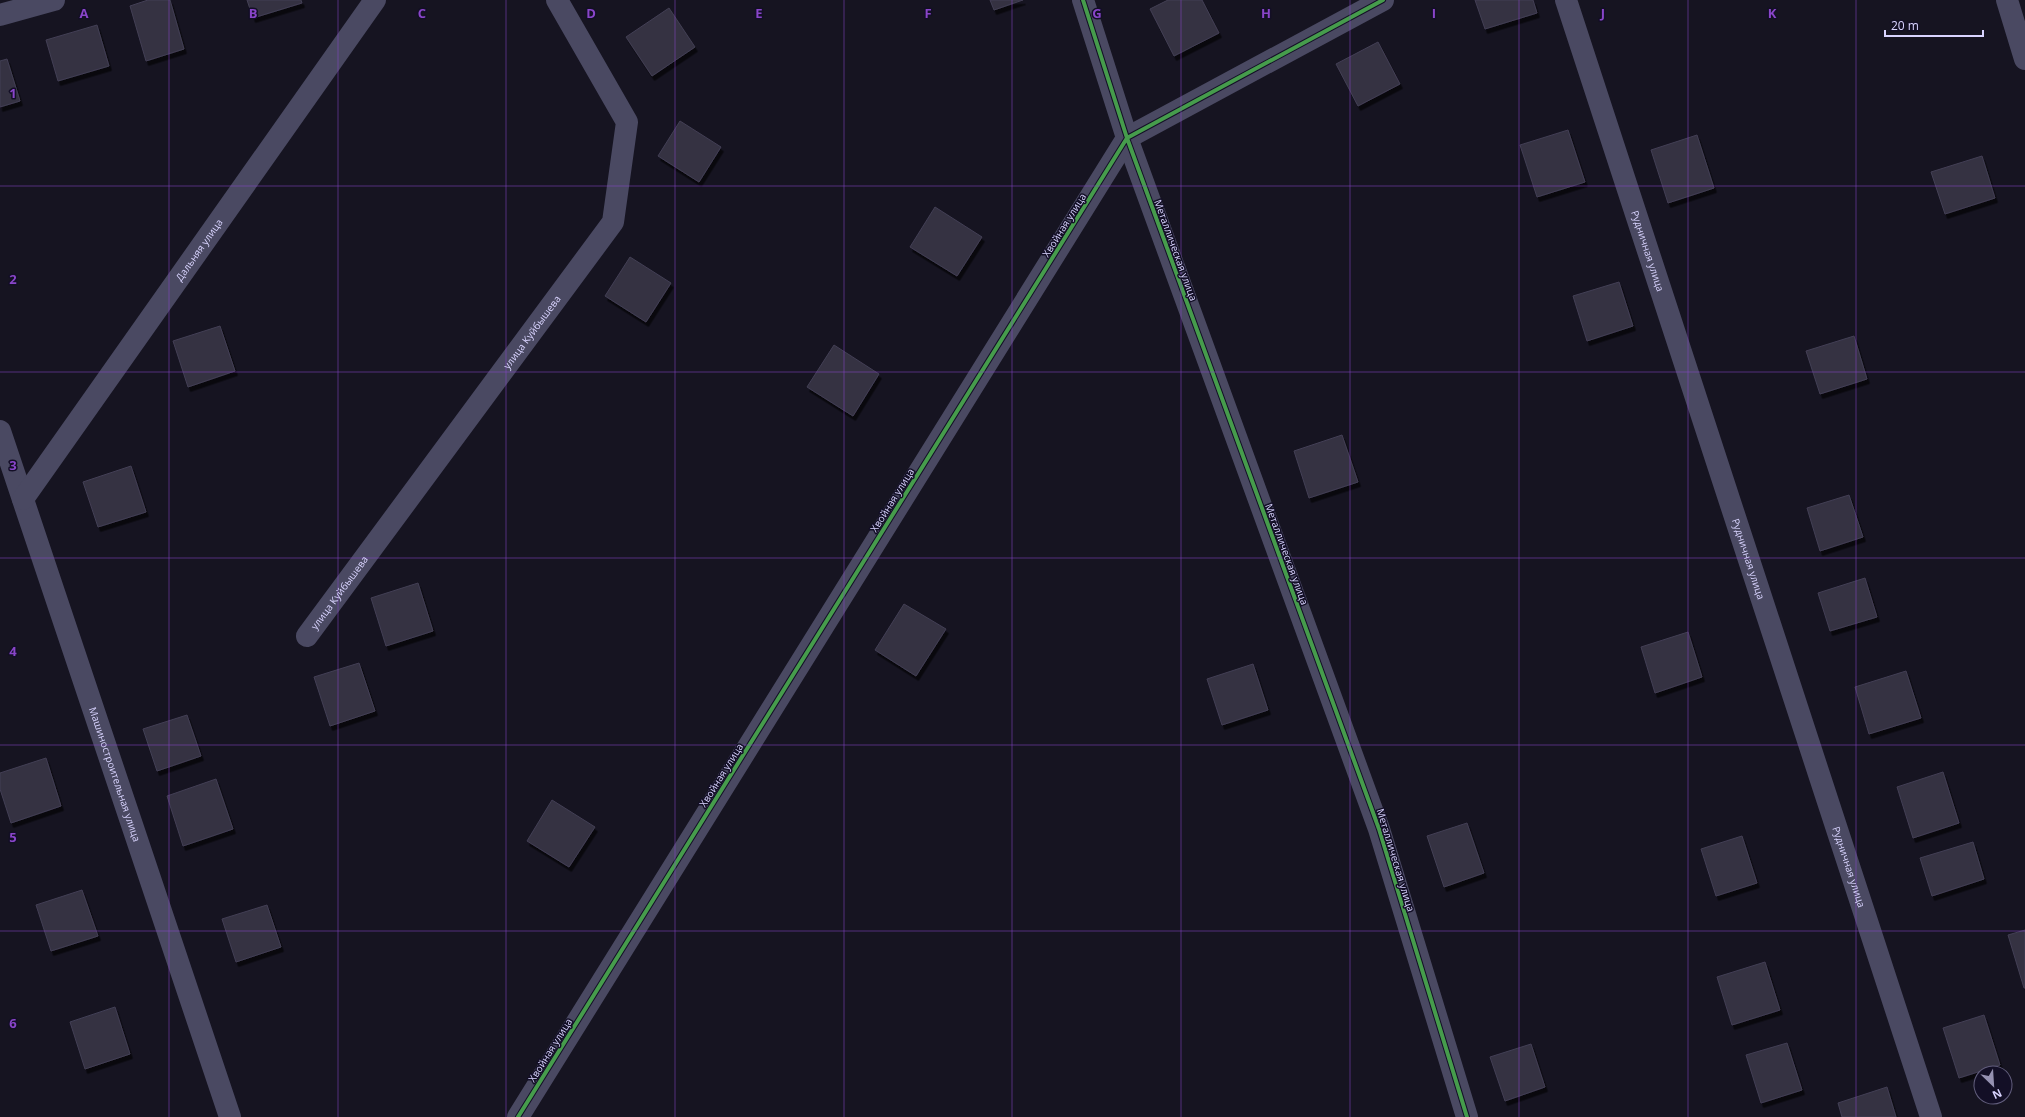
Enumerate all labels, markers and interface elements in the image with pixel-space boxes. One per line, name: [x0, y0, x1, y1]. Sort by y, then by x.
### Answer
text: A: [80, 4, 89, 22]
text: B: [249, 4, 258, 22]
text: C: [418, 4, 426, 22]
text: D: [586, 4, 596, 22]
text: E: [755, 4, 763, 22]
text: F: [924, 4, 932, 22]
text: G: [1092, 4, 1102, 22]
text: H: [1261, 4, 1271, 22]
text: I: [1432, 4, 1436, 22]
text: J: [1600, 4, 1605, 22]
text: K: [1768, 4, 1777, 22]
scale bar: [1885, 12, 1983, 38]
text: 20 m: [1891, 17, 1919, 34]
text: 1: [9, 84, 17, 102]
street label: Хвойная улица: [1039, 190, 1089, 260]
street label: Металлическая улица: [1151, 197, 1201, 303]
street label: Рудничная улица: [1628, 209, 1668, 293]
street label: Дальняя улица: [172, 216, 226, 284]
text: 2: [9, 270, 17, 288]
street label: улица Куйбышева: [500, 292, 564, 372]
text: 3: [9, 456, 17, 474]
street label: Хвойная улица: [867, 465, 917, 535]
street label: Металлическая улица: [1262, 501, 1312, 607]
street label: Рудничная улица: [1729, 517, 1768, 601]
street label: улица Куйбышева: [307, 553, 371, 632]
text: 4: [9, 642, 17, 660]
street label: Машиностроительная улица: [86, 705, 144, 843]
street label: Хвойная улица: [696, 740, 746, 810]
street label: Металлическая улица: [1374, 807, 1418, 913]
street label: Рудничная улица: [1829, 825, 1869, 909]
text: 5: [9, 828, 17, 846]
text: 6: [9, 1014, 17, 1032]
street label: Хвойная улица: [525, 1015, 575, 1085]
north arrow: [1973, 1065, 2013, 1105]
text: N: [1990, 1086, 2005, 1103]

